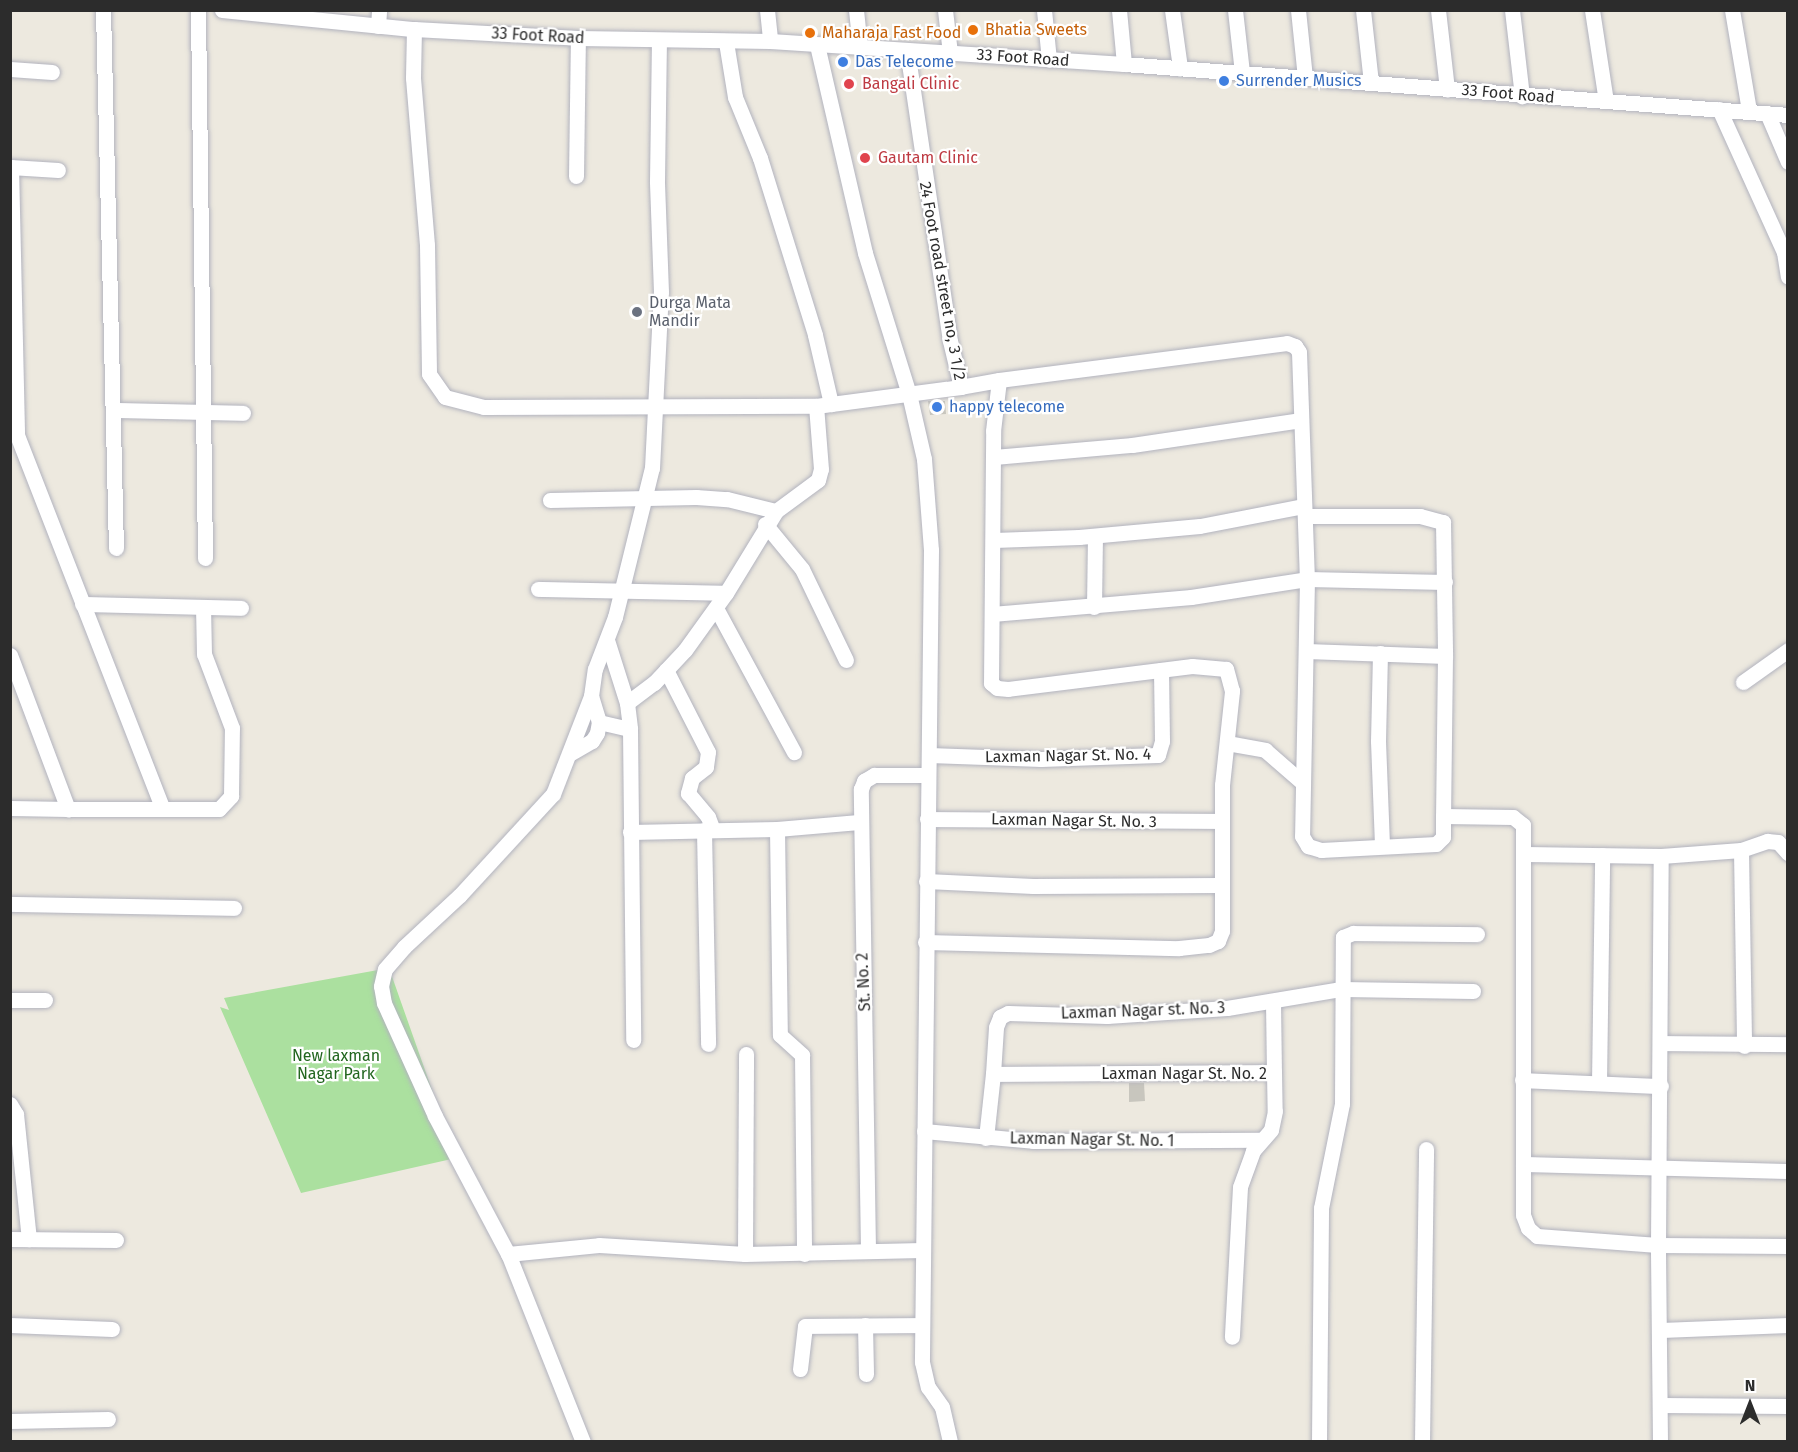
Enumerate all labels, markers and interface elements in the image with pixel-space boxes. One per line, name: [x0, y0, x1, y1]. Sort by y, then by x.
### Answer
place label: Bhatia Sweets: [985, 20, 1087, 40]
place label: Maharaja Fast Food: [822, 23, 961, 43]
marker: Bhatia Sweets: [966, 23, 980, 37]
street label: 33 Foot Road: [491, 24, 585, 48]
marker: Maharaja Fast Food: [803, 26, 817, 40]
street label: 33 Foot Road: [976, 45, 1070, 71]
place label: Das Telecome: [855, 52, 954, 72]
marker: Das Telecome: [836, 55, 850, 69]
place label: Surrender Musics: [1236, 71, 1362, 91]
place label: Bangali Clinic: [862, 74, 959, 94]
marker: Surrender Musics: [1217, 74, 1231, 88]
marker: Bangali Clinic: [840, 75, 858, 93]
street label: 33 Foot Road: [1461, 80, 1555, 108]
place label: Gautam Clinic: [878, 148, 978, 168]
marker: Gautam Clinic: [856, 149, 874, 167]
street label: 24 Foot road street no, 3 1/2: [915, 180, 969, 382]
place label: Durga Mata Mandir: [649, 293, 731, 331]
marker: Durga Mata Mandir: [630, 305, 644, 319]
place label: happy telecome: [949, 397, 1065, 417]
marker: happy telecome: [930, 400, 944, 414]
street label: Laxman Nagar St. No. 4: [985, 745, 1151, 767]
street label: Laxman Nagar St. No. 3: [991, 810, 1157, 832]
street label: St. No. 2: [853, 952, 875, 1012]
street label: Laxman Nagar st. No. 3: [1060, 999, 1226, 1023]
park label: New laxman Nagar Park: [292, 1046, 380, 1084]
street label: Laxman Nagar St. No. 2: [1101, 1064, 1267, 1084]
street label: Laxman Nagar St. No. 1: [1010, 1129, 1174, 1151]
north arrow: [1720, 1374, 1780, 1434]
text: N: [1745, 1376, 1755, 1395]

